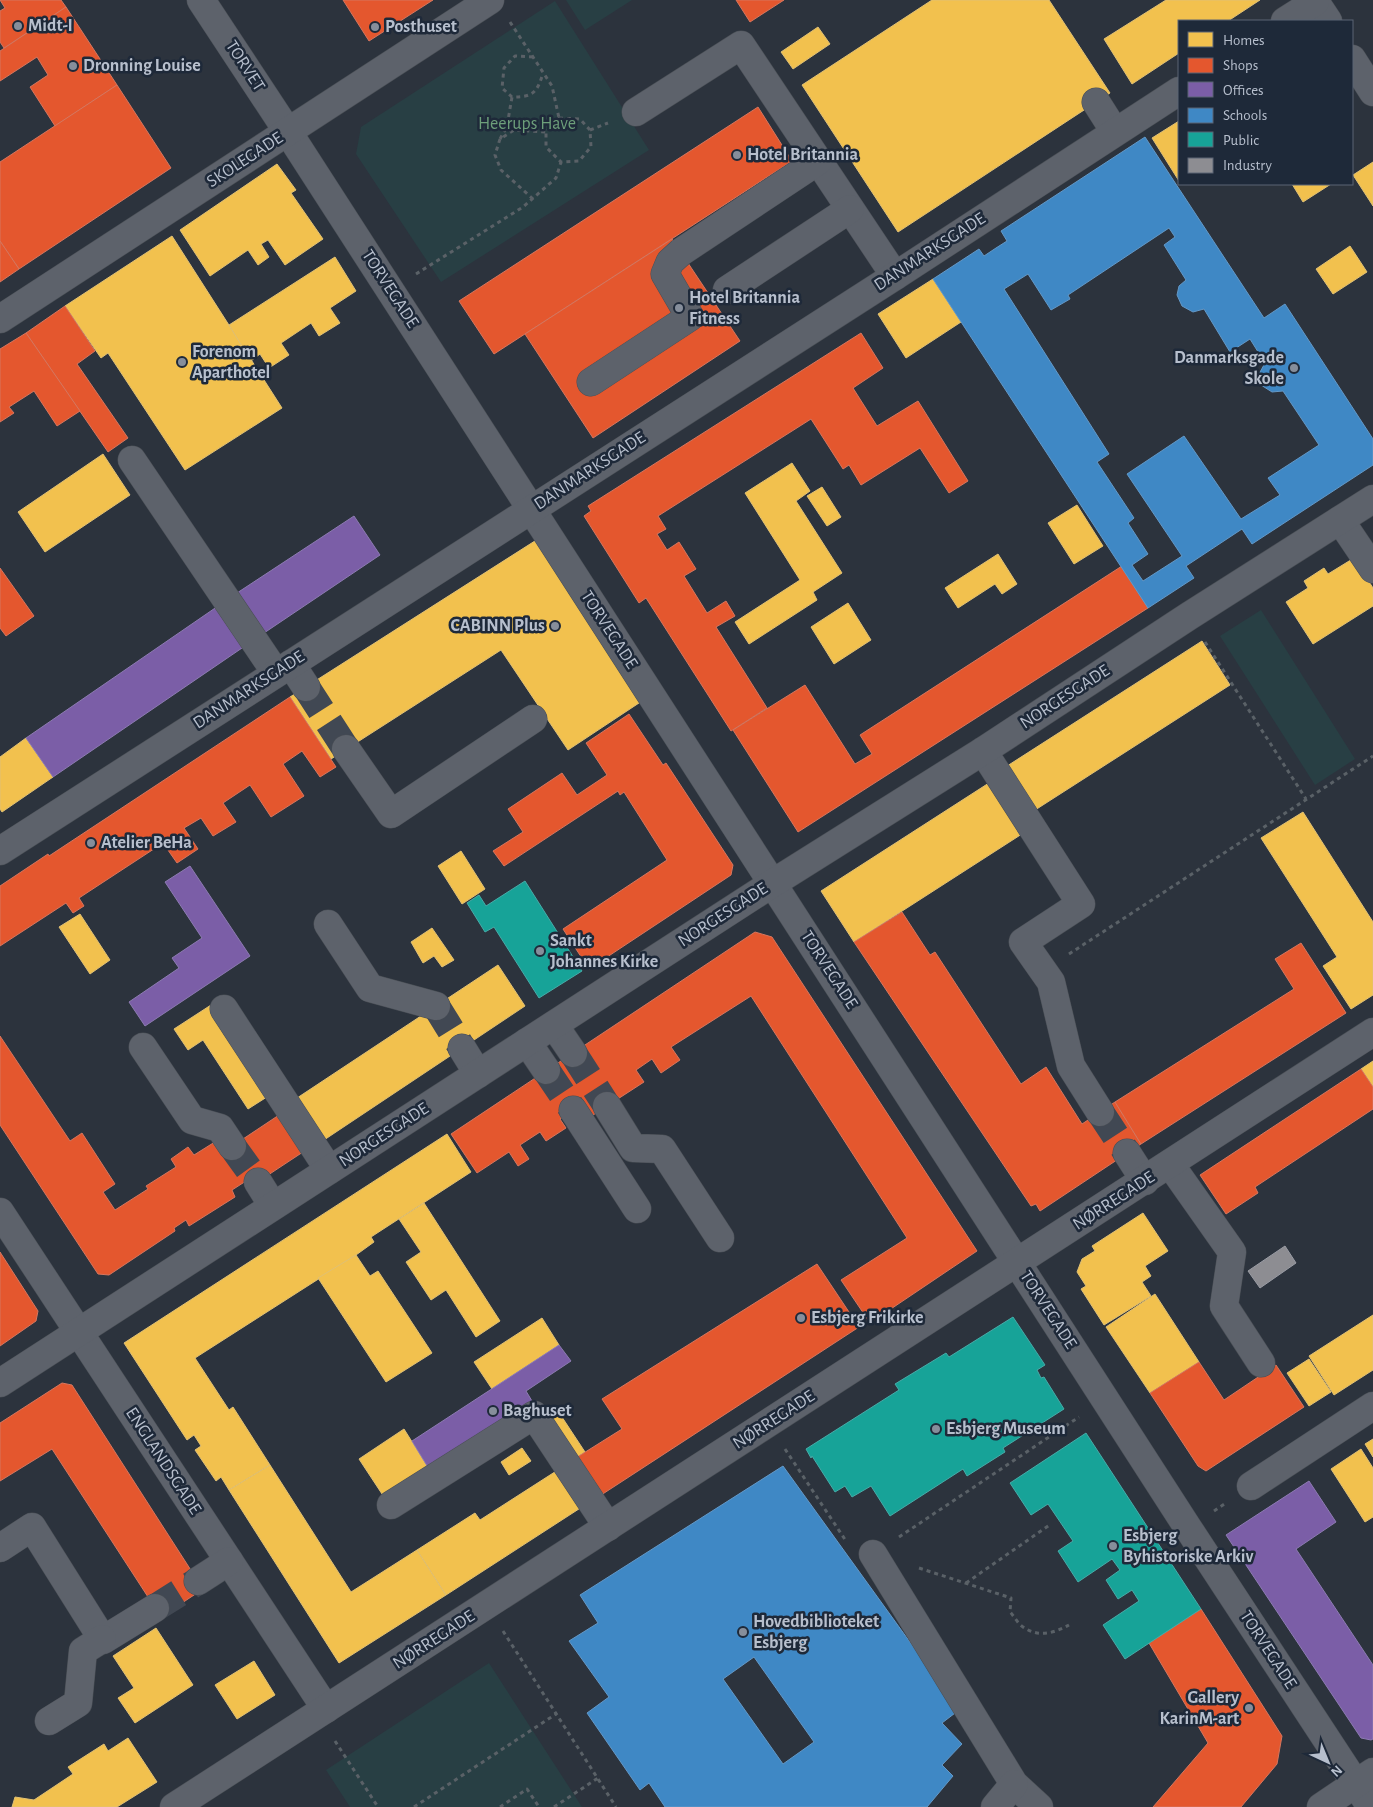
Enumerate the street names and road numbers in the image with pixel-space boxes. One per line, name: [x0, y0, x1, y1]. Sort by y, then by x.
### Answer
street label: TORVET: [222, 37, 268, 95]
street label: SKOLEGADE: [204, 129, 287, 191]
street label: DANMARKSGADE: [871, 209, 989, 295]
street label: TORVEGADE: [358, 247, 422, 332]
street label: DANMARKSGADE: [531, 428, 649, 514]
street label: TORVEGADE: [577, 588, 641, 673]
street label: DANMARKSGADE: [190, 647, 308, 733]
street label: NORGESGADE: [1017, 661, 1113, 733]
street label: NORGESGADE: [675, 879, 771, 951]
street label: TORVEGADE: [797, 928, 861, 1013]
street label: NORGESGADE: [336, 1099, 432, 1171]
street label: NØRREGADE: [1070, 1168, 1158, 1234]
street label: TORVEGADE: [1016, 1268, 1080, 1353]
street label: NØRREGADE: [730, 1387, 818, 1453]
street label: ENGLANDSGADE: [122, 1404, 204, 1518]
street label: NØRREGADE: [390, 1607, 478, 1673]
street label: TORVEGADE: [1236, 1608, 1300, 1693]

